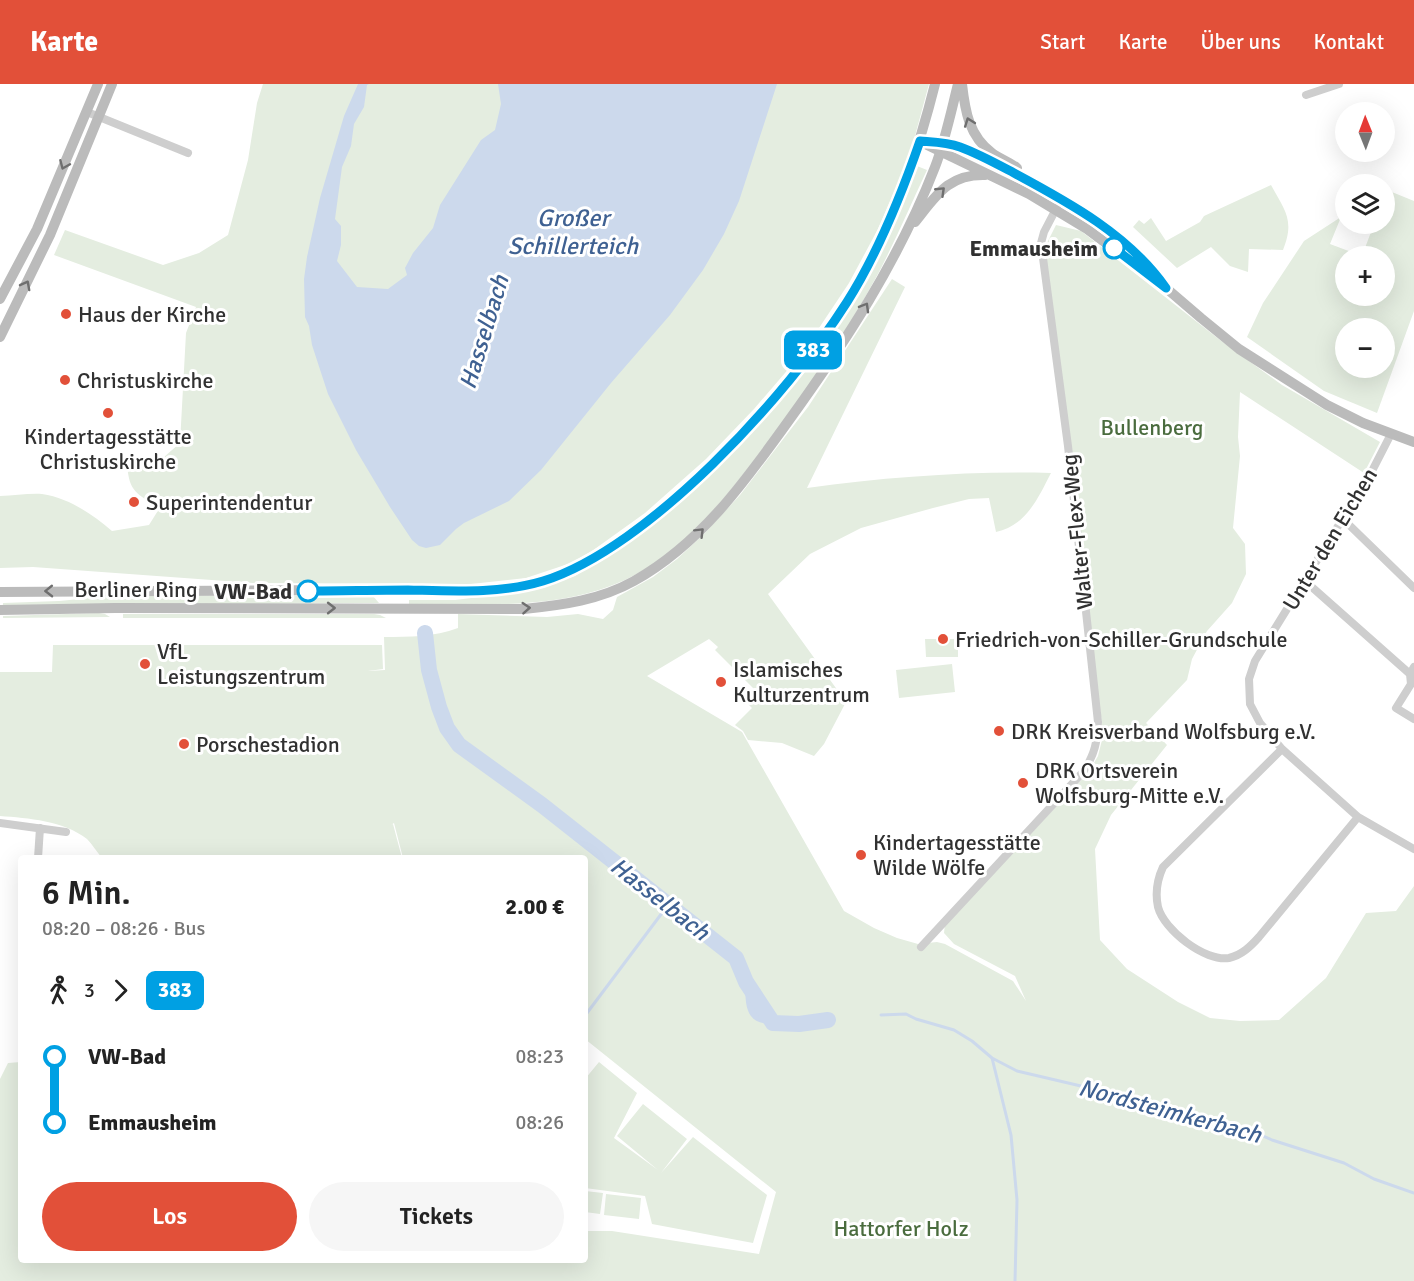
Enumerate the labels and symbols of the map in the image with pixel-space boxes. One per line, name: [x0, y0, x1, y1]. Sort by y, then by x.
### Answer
north arrow: [1335, 102, 1395, 162]
one-way arrow: [964, 117, 977, 128]
one-way arrow: [59, 159, 71, 170]
one-way arrow: [935, 187, 945, 198]
water label: Großer Schillerteich: [508, 203, 639, 261]
place label: Emmausheim: [969, 235, 1098, 262]
marker: Emmausheim: [1103, 237, 1125, 259]
water label: Hasselbach: [452, 271, 516, 393]
one-way arrow: [19, 281, 30, 291]
place label: Haus der Kirche: [78, 301, 226, 328]
one-way arrow: [858, 303, 869, 313]
marker: Haus der Kirche: [59, 307, 73, 321]
line badge: 383: [778, 330, 848, 370]
place label: Christuskirche: [77, 367, 214, 394]
marker: Christuskirche: [58, 373, 72, 387]
marker: Kindertagesstätte Christuskirche: [101, 406, 115, 420]
park label: Bullenberg: [1101, 414, 1203, 441]
place label: Kindertagesstätte Christuskirche: [24, 423, 192, 475]
street label: Walter-Flex-Weg: [1055, 453, 1099, 611]
street label: Unter den Eichen: [1277, 463, 1383, 615]
place label: Superintendentur: [146, 489, 312, 516]
marker: Superintendentur: [127, 495, 141, 509]
one-way arrow: [693, 528, 704, 538]
street label: Berliner Ring: [74, 576, 198, 603]
place label: VW-Bad: [214, 578, 292, 605]
marker: VW-Bad: [297, 580, 319, 602]
one-way arrow: [45, 585, 54, 597]
one-way arrow: [327, 602, 336, 614]
one-way arrow: [522, 602, 531, 615]
place label: Friedrich-von-Schiller-Grundschule: [955, 626, 1287, 653]
marker: Friedrich-von-Schiller-Grundschule: [936, 632, 950, 646]
place label: VfL Leistungszentrum: [157, 638, 325, 690]
place label: Islamisches Kulturzentrum: [733, 656, 870, 708]
marker: VfL Leistungszentrum: [138, 657, 152, 671]
marker: Islamisches Kulturzentrum: [714, 675, 728, 689]
place label: DRK Kreisverband Wolfsburg e.V.: [1011, 718, 1316, 745]
marker: DRK Kreisverband Wolfsburg e.V.: [992, 724, 1006, 738]
place label: Porschestadion: [196, 731, 340, 758]
marker: Porschestadion: [177, 737, 191, 751]
place label: DRK Ortsverein Wolfsburg-Mitte e.V.: [1035, 757, 1224, 809]
marker: DRK Ortsverein Wolfsburg-Mitte e.V.: [1016, 776, 1030, 790]
place label: Kindertagesstätte Wilde Wölfe: [873, 829, 1041, 881]
marker: Kindertagesstätte Wilde Wölfe: [854, 848, 868, 862]
water label: Hasselbach: [604, 851, 716, 948]
water label: Nordsteimkerbach: [1075, 1072, 1266, 1150]
park label: Hattorfer Holz: [833, 1215, 969, 1242]

